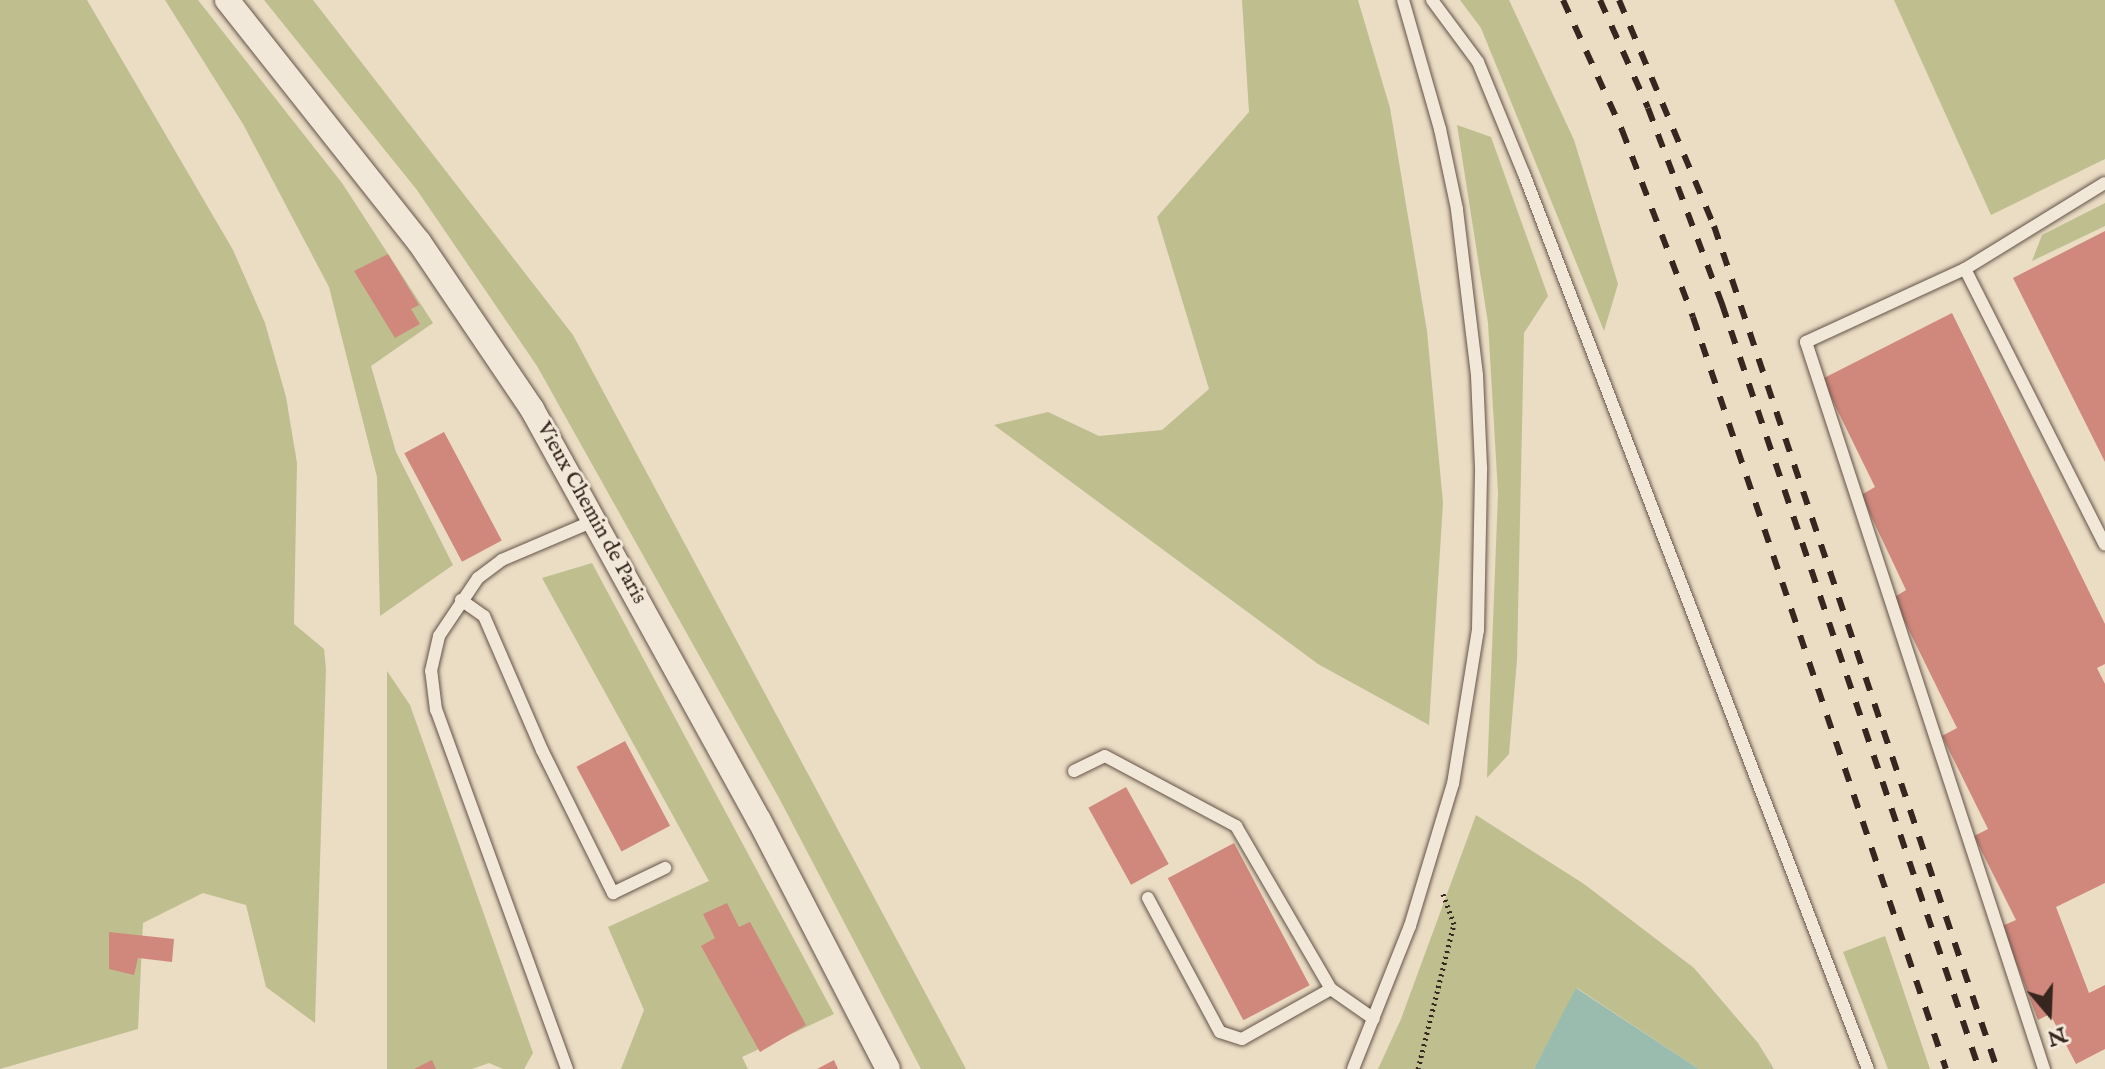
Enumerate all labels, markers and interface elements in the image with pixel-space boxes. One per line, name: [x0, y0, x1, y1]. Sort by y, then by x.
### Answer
street label: Vieux Chemin de Paris: [530, 417, 652, 609]
north arrow: [2009, 973, 2089, 1053]
text: N: [2043, 1019, 2070, 1052]

